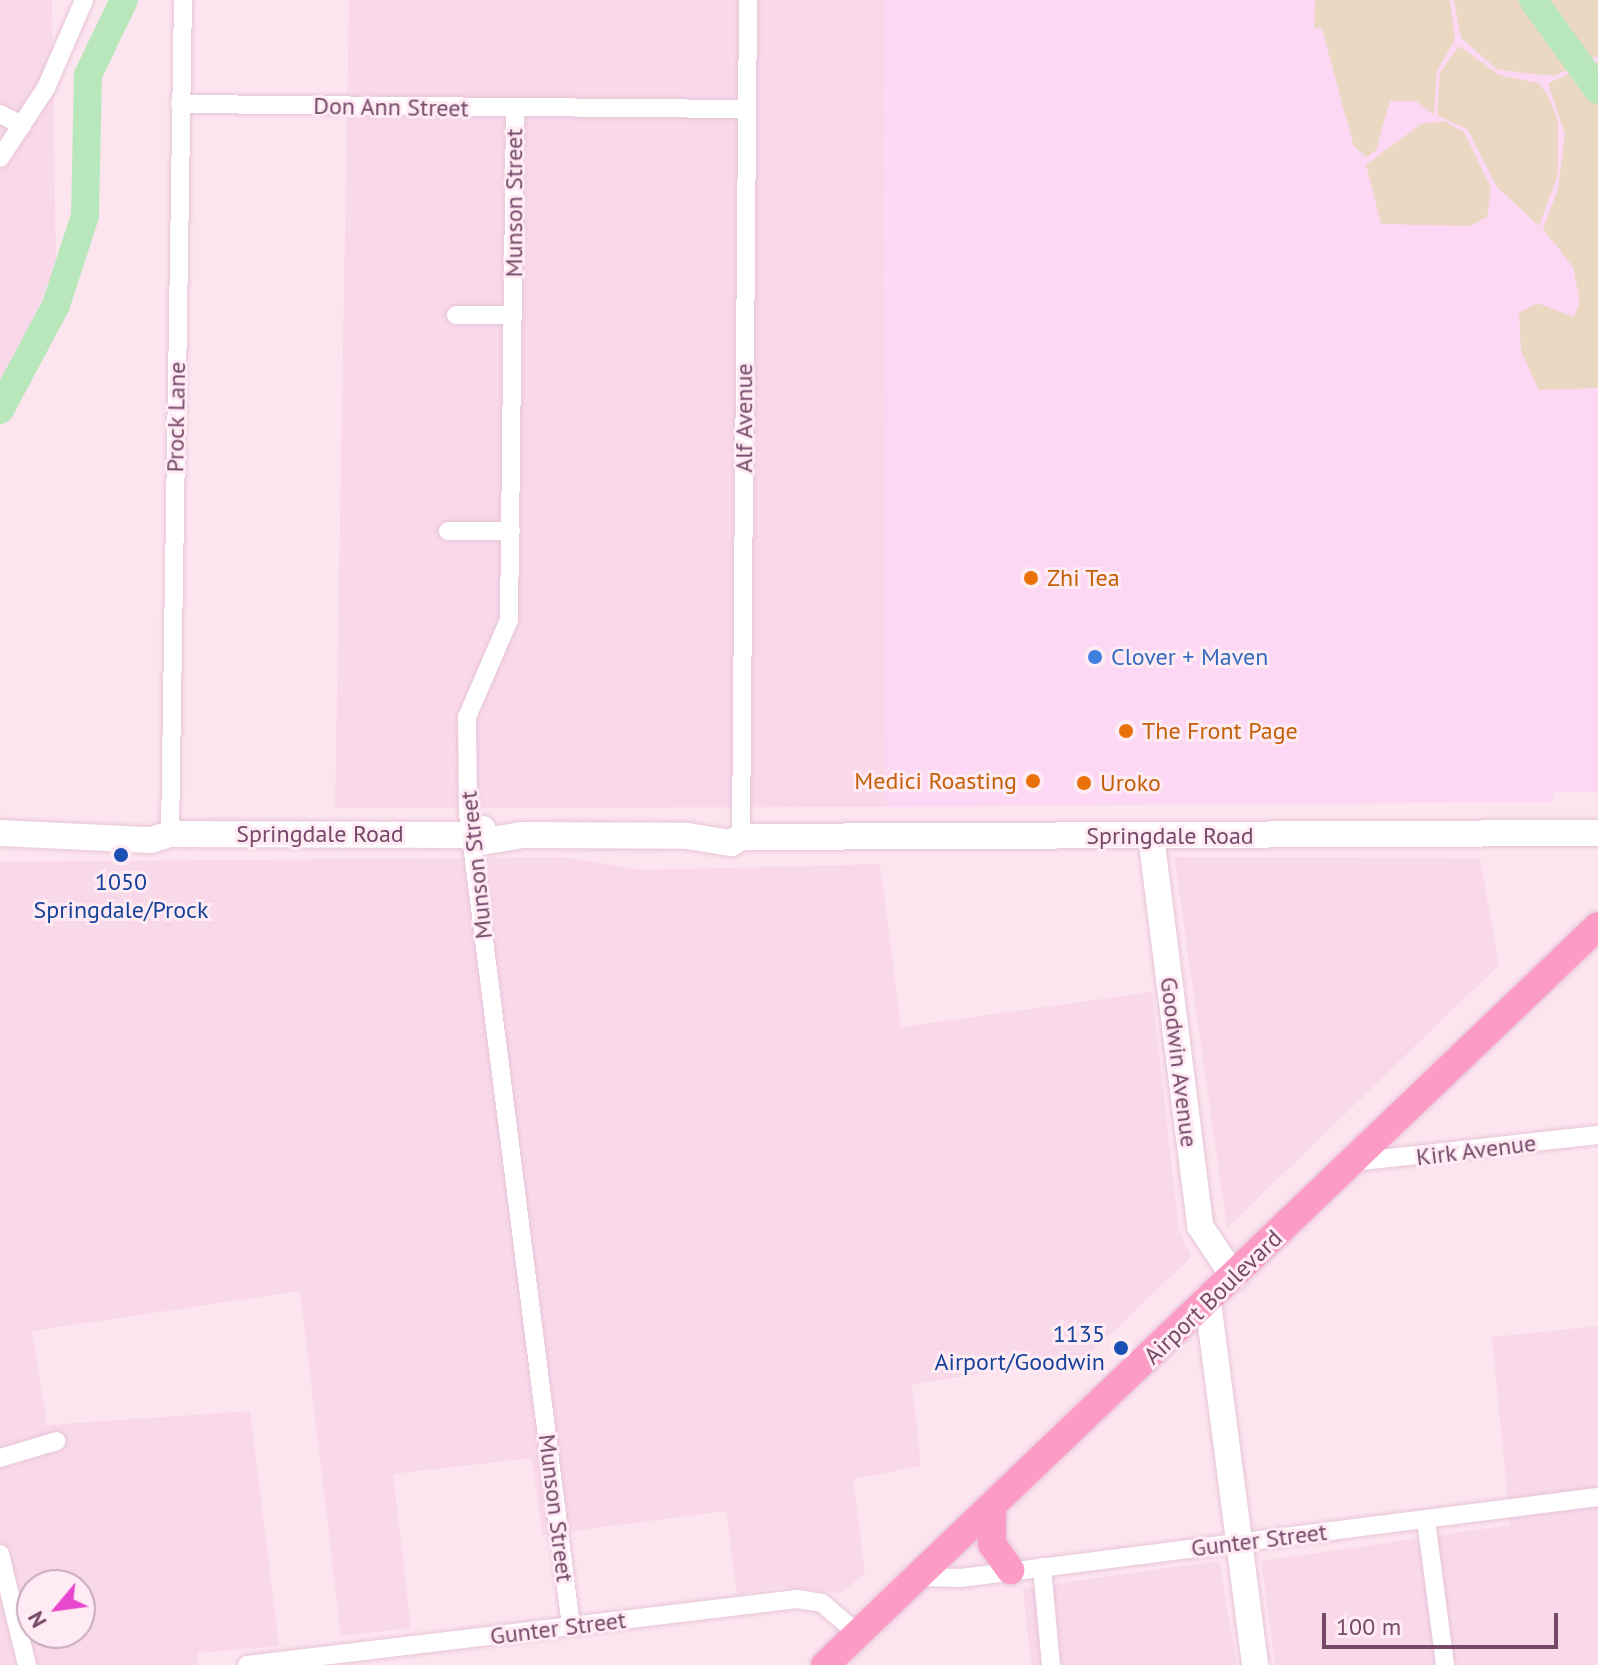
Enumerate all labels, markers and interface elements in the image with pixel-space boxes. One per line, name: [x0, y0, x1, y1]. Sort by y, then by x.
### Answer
street label: Don Ann Street: [313, 91, 469, 123]
street label: Munson Street: [500, 129, 528, 277]
street label: Prock Lane: [161, 361, 191, 473]
street label: Alf Avenue: [730, 363, 758, 473]
place label: Zhi Tea: [1047, 564, 1120, 592]
marker: Zhi Tea: [1022, 569, 1040, 587]
place label: Clover + Maven: [1111, 643, 1268, 671]
marker: Clover + Maven: [1086, 648, 1104, 666]
place label: The Front Page: [1142, 717, 1298, 745]
marker: The Front Page: [1117, 722, 1135, 740]
place label: Medici Roasting: [854, 767, 1017, 795]
place label: Uroko: [1100, 769, 1161, 797]
marker: Medici Roasting: [1024, 772, 1042, 790]
marker: Uroko: [1075, 774, 1093, 792]
street label: Munson Street: [454, 789, 498, 941]
street label: Springdale Road: [236, 820, 404, 848]
street label: Springdale Road: [1086, 822, 1254, 850]
marker: 1050 Springdale/Prock: [112, 846, 130, 864]
place label: 1050 Springdale/Prock: [34, 868, 208, 924]
street label: Goodwin Avenue: [1154, 975, 1204, 1149]
street label: Kirk Avenue: [1414, 1128, 1538, 1172]
street label: Airport Boulevard: [1138, 1224, 1288, 1370]
place label: 1135 Airport/Goodwin: [934, 1320, 1105, 1376]
marker: 1135 Airport/Goodwin: [1112, 1339, 1130, 1357]
street label: Munson Street: [533, 1432, 579, 1584]
street label: Gunter Street: [1189, 1517, 1329, 1563]
north arrow: [16, 1569, 96, 1649]
scale bar: [1326, 1597, 1562, 1647]
street label: Gunter Street: [488, 1605, 628, 1651]
text: N: [21, 1607, 53, 1633]
text: 100 m: [1336, 1611, 1401, 1642]

